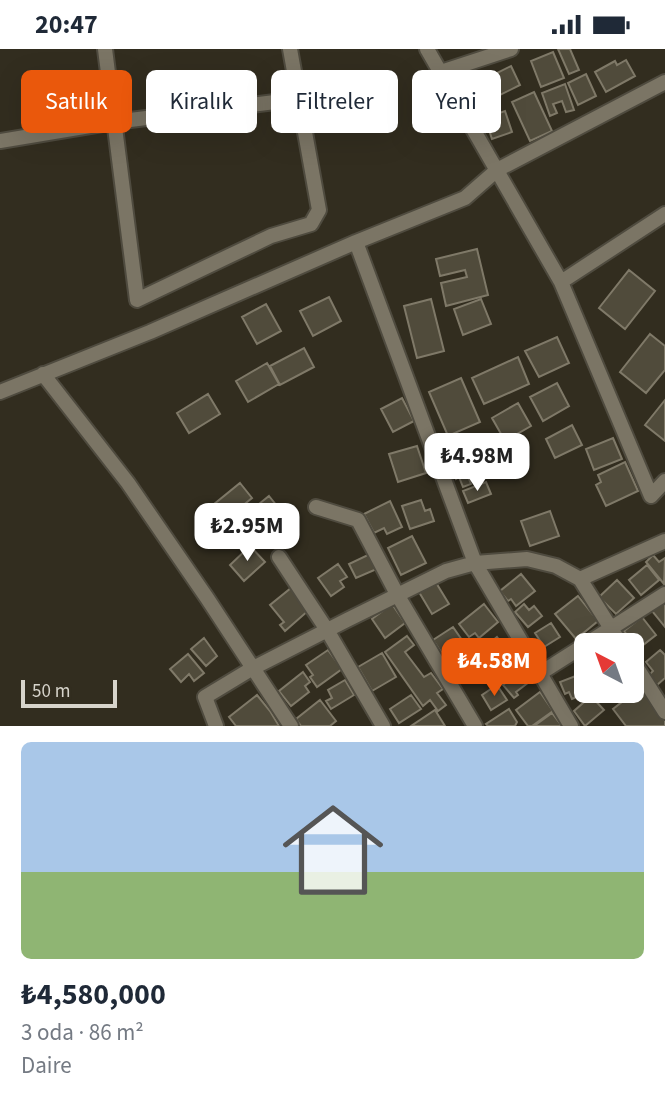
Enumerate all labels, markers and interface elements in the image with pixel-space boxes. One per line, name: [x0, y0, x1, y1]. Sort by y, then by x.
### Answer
text: 20:47: [35, 6, 98, 43]
chip: Satılık: [21, 70, 132, 133]
chip: Kiralık: [146, 70, 257, 133]
chip: Filtreler: [271, 70, 398, 133]
chip: Yeni: [412, 70, 501, 133]
pin: ₺4.98M: [420, 433, 534, 493]
text: ₺4.98M: [440, 439, 514, 472]
pin: ₺2.95M: [190, 503, 304, 563]
text: ₺2.95M: [210, 509, 284, 542]
north arrow: [574, 633, 644, 703]
map controls: [574, 633, 644, 703]
pin: ₺4.58M: [437, 639, 551, 698]
text: ₺4.58M: [457, 644, 531, 677]
scale bar: [21, 677, 117, 709]
text: 50 m: [32, 678, 70, 705]
icon: home: [270, 787, 396, 913]
text: ₺4,580,000: [21, 973, 166, 1016]
text: 3 oda · 86 m²: [21, 1016, 144, 1049]
text: Daire: [21, 1049, 72, 1082]

